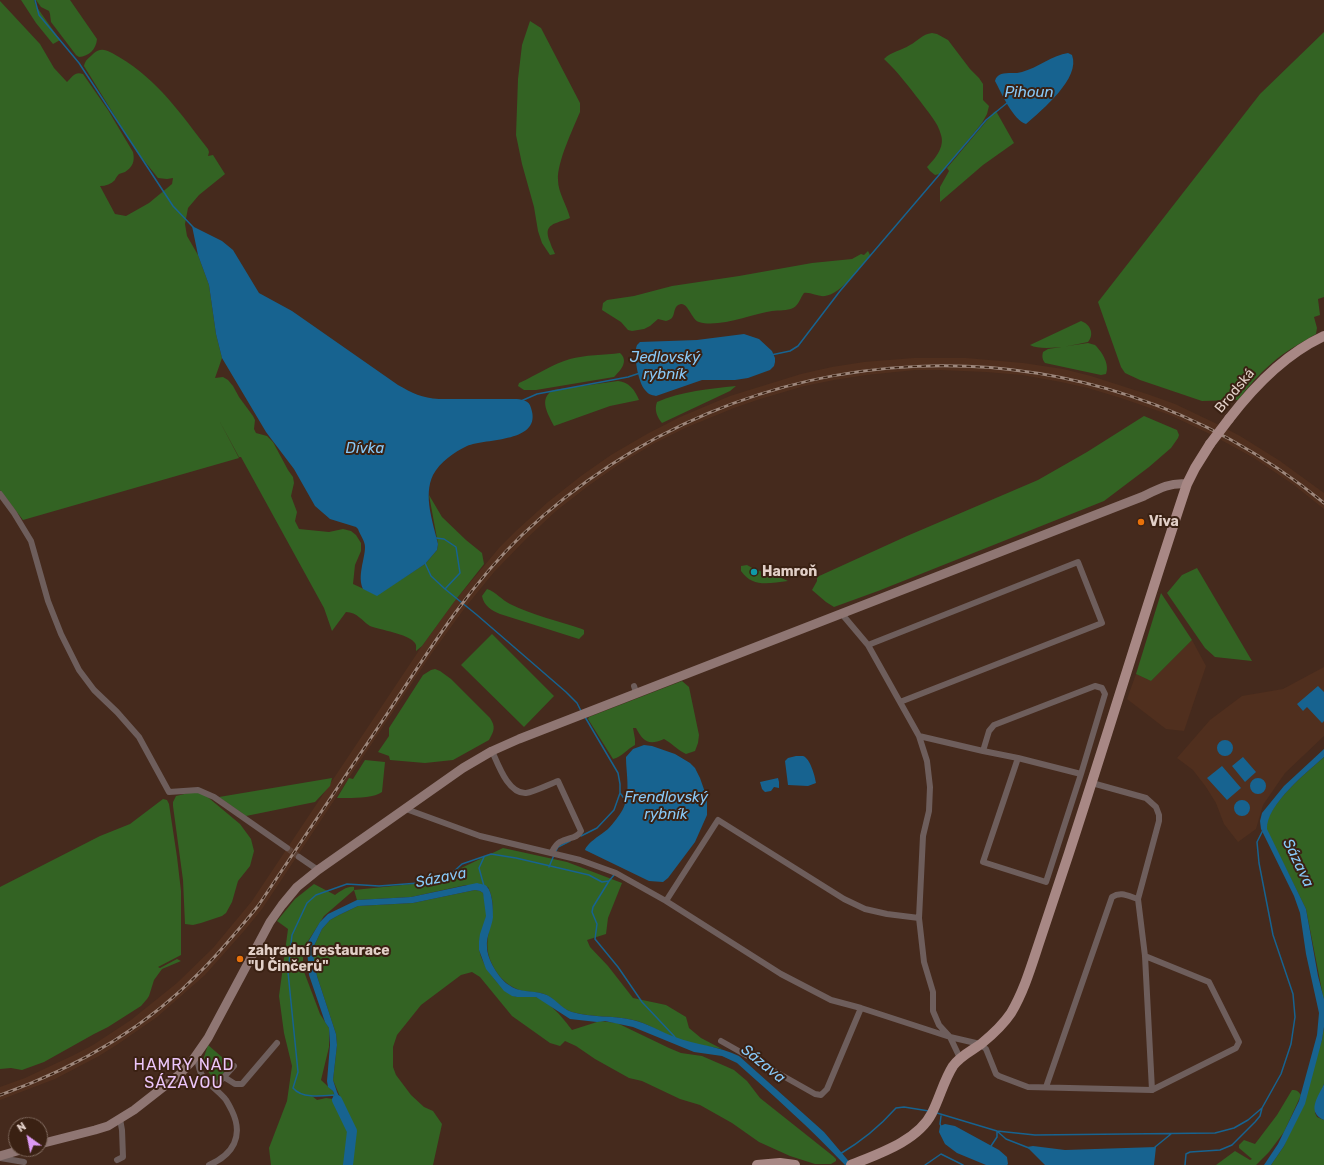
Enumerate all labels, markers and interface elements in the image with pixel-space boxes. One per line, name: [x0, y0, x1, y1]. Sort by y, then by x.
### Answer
water label: Pihoun: [1004, 84, 1054, 102]
water label: Jedlovský rybník: [630, 349, 700, 384]
street label: Brodská: [1212, 365, 1258, 417]
water label: Dívka: [346, 440, 384, 458]
place label: Viva: [1149, 514, 1179, 530]
marker: Viva: [1136, 517, 1146, 527]
place label: Hamroň: [762, 564, 817, 580]
marker: Hamroň: [749, 567, 759, 577]
water label: Frendlovský rybník: [624, 789, 708, 824]
water label: Sázava: [1279, 836, 1317, 890]
water label: Sázava: [414, 864, 468, 892]
place label: zahradní restaurace "U Činčerů": [248, 943, 390, 976]
marker: zahradní restaurace "U Činčerů": [235, 954, 245, 964]
water label: Sázava: [737, 1041, 789, 1087]
district label: HAMRY NAD SÁZAVOU: [133, 1055, 235, 1093]
north arrow: [8, 1117, 48, 1157]
text: N: [15, 1120, 29, 1135]

